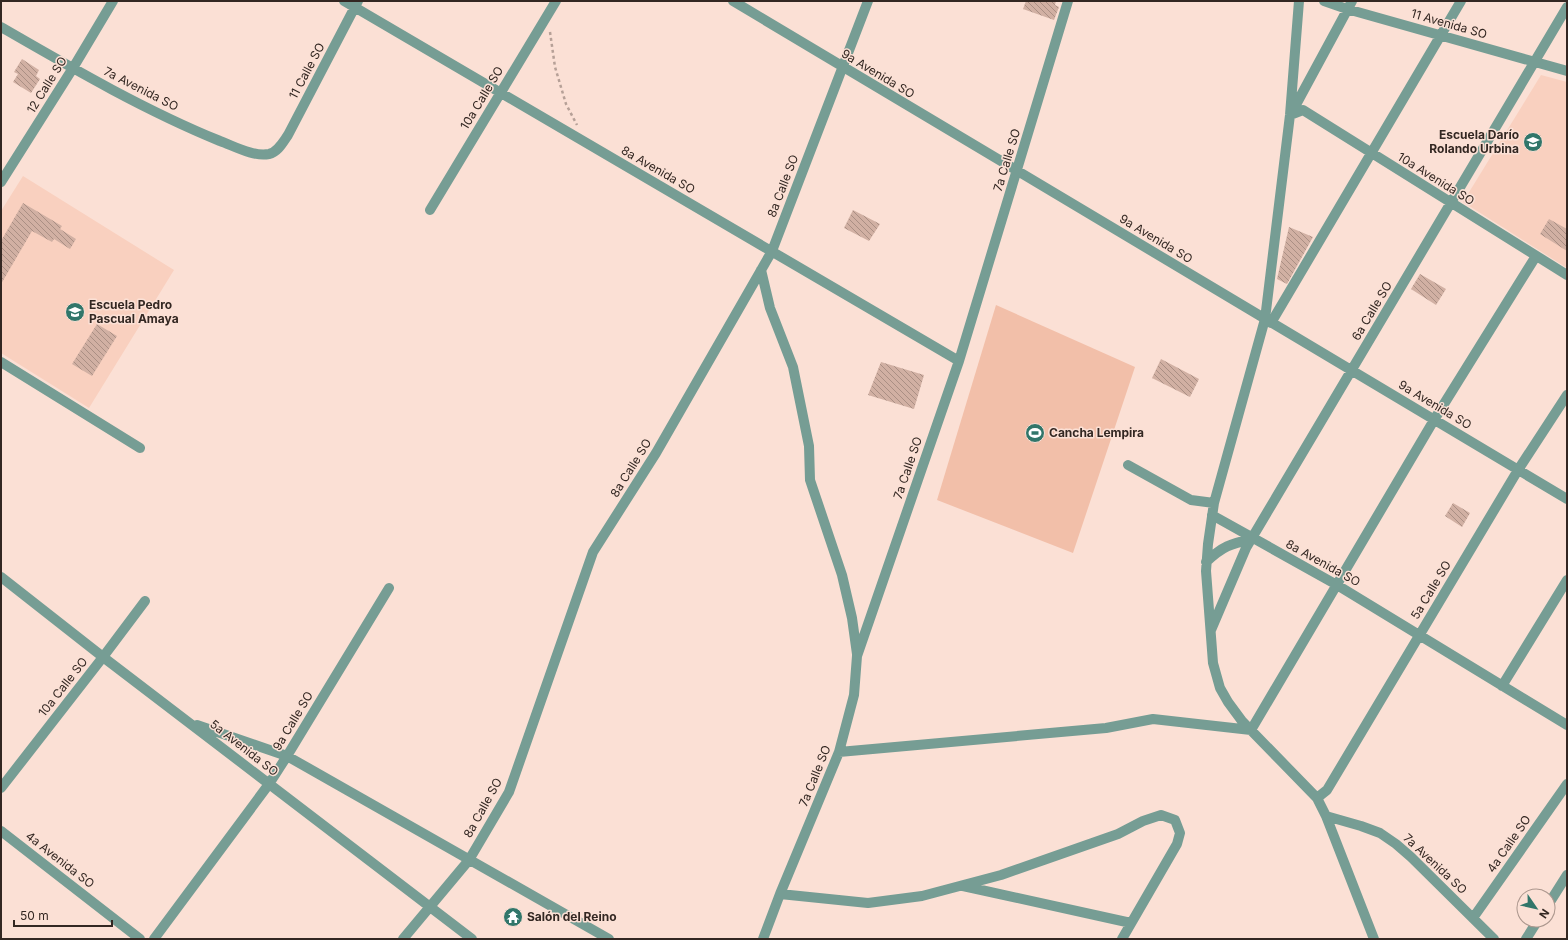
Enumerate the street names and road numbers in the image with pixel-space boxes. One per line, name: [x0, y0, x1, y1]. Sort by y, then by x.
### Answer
street label: 11 Avenida SO: [1409, 5, 1489, 42]
street label: 11 Calle SO: [285, 40, 328, 102]
street label: 9a Avenida SO: [839, 46, 918, 101]
street label: 12 Calle SO: [23, 54, 70, 116]
street label: 7a Avenida SO: [101, 63, 181, 114]
street label: 10a Calle SO: [457, 63, 506, 132]
street label: 7a Calle SO: [990, 127, 1023, 193]
street label: 8a Avenida SO: [619, 142, 698, 197]
street label: 10a Avenida SO: [1395, 149, 1478, 208]
street label: 8a Calle SO: [764, 152, 801, 219]
street label: 9a Avenida SO: [1117, 211, 1196, 266]
street label: 6a Calle SO: [1348, 279, 1395, 343]
street label: 9a Avenida SO: [1396, 377, 1475, 432]
street label: 7a Calle SO: [890, 435, 925, 501]
street label: 8a Calle SO: [607, 436, 654, 500]
street label: 8a Avenida SO: [1283, 536, 1363, 589]
street label: 5a Calle SO: [1407, 558, 1454, 622]
street label: 10a Calle SO: [35, 654, 90, 719]
street label: 9a Calle SO: [269, 689, 316, 753]
street label: 5a Avenida SO: [207, 716, 282, 779]
street label: 7a Calle SO: [795, 743, 834, 809]
street label: 8a Calle SO: [460, 775, 505, 840]
street label: 4a Calle SO: [1483, 812, 1534, 875]
street label: 4a Avenida SO: [23, 828, 98, 891]
street label: 7a Avenida SO: [1400, 830, 1470, 897]

